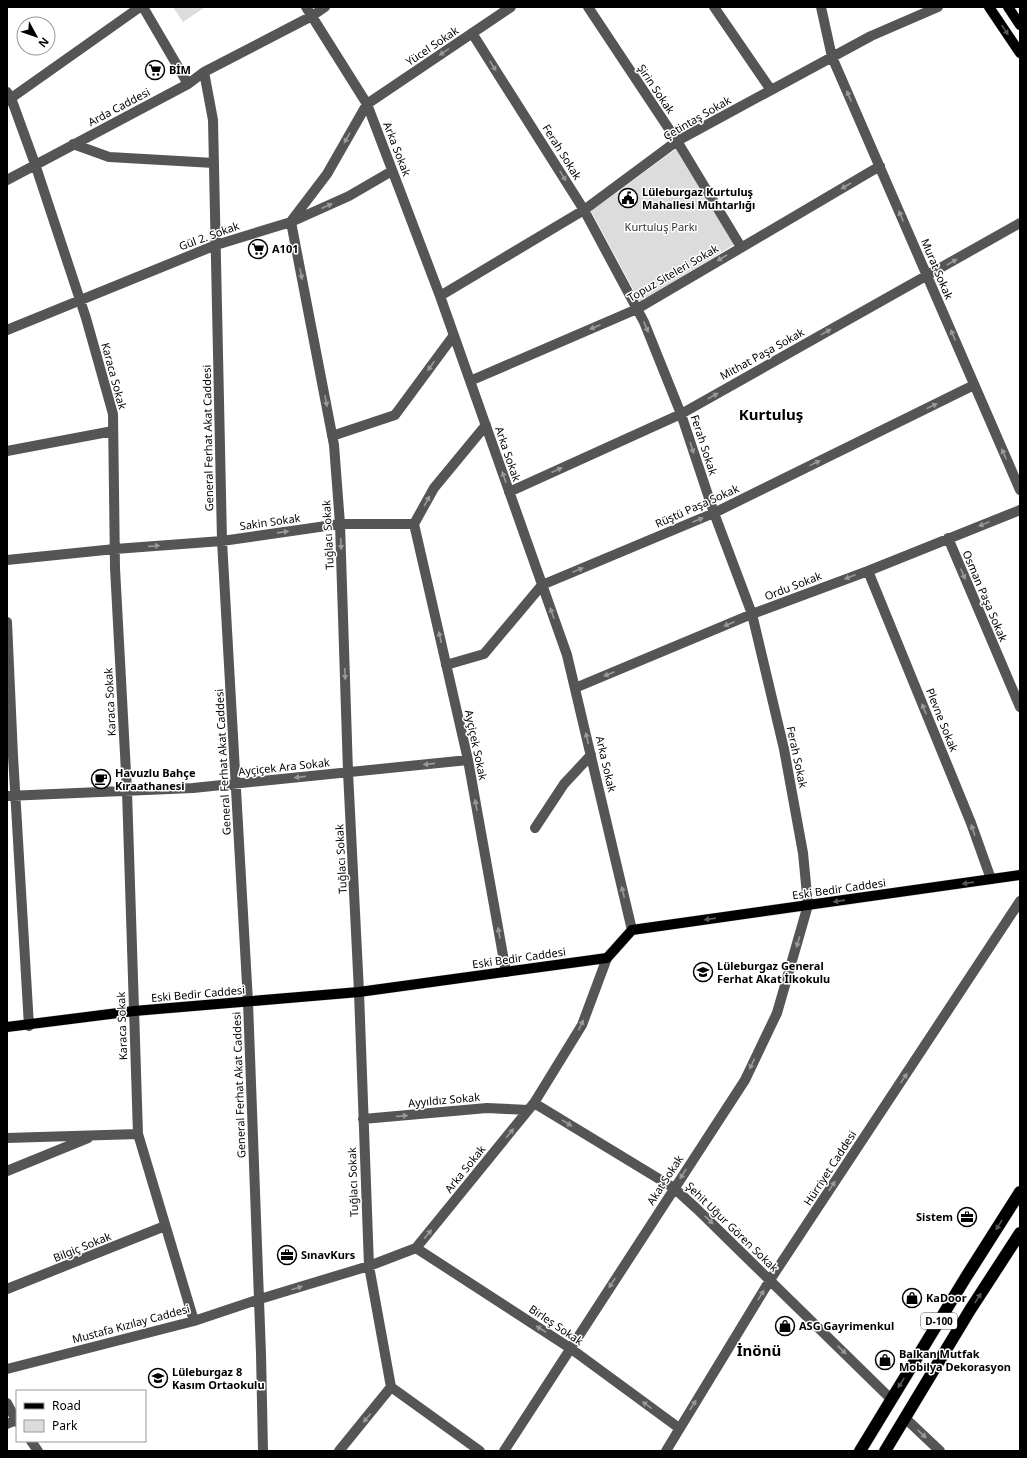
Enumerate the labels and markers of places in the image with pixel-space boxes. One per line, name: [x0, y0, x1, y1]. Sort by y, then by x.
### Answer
supermarket icon: BİM: [144, 59, 166, 81]
place label: BİM: [169, 62, 191, 77]
place label: Lüleburgaz Kurtuluş Mahallesi Muhtarlığı: [642, 184, 755, 212]
public building icon: Lüleburgaz Kurtuluş Mahallesi Muhtarlığı: [617, 187, 639, 209]
supermarket icon: A101: [247, 238, 269, 260]
place label: A101: [272, 241, 299, 256]
place label: Havuzlu Bahçe Kıraathanesi: [115, 765, 196, 793]
cafe icon: Havuzlu Bahçe Kıraathanesi: [90, 768, 112, 790]
place label: Lüleburgaz General Ferhat Akat İlkokulu: [717, 958, 830, 986]
school or university icon: Lüleburgaz General Ferhat Akat İlkokulu: [692, 961, 714, 983]
office icon: Sistem: [956, 1206, 978, 1228]
place label: Sistem: [916, 1209, 953, 1224]
office icon: SınavKurs: [276, 1244, 298, 1266]
place label: SınavKurs: [301, 1247, 356, 1262]
shop icon: KaDoor: [901, 1287, 923, 1309]
place label: KaDoor: [926, 1290, 967, 1305]
shop icon: ASG Gayrimenkul: [774, 1315, 796, 1337]
place label: ASG Gayrimenkul: [799, 1318, 894, 1333]
place label: Balkan Mutfak Mobilya Dekorasyon: [899, 1346, 1011, 1374]
shop icon: Balkan Mutfak Mobilya Dekorasyon: [874, 1349, 896, 1371]
place label: Lüleburgaz 8 Kasım Ortaokulu: [172, 1364, 265, 1392]
school or university icon: Lüleburgaz 8 Kasım Ortaokulu: [147, 1367, 169, 1389]

